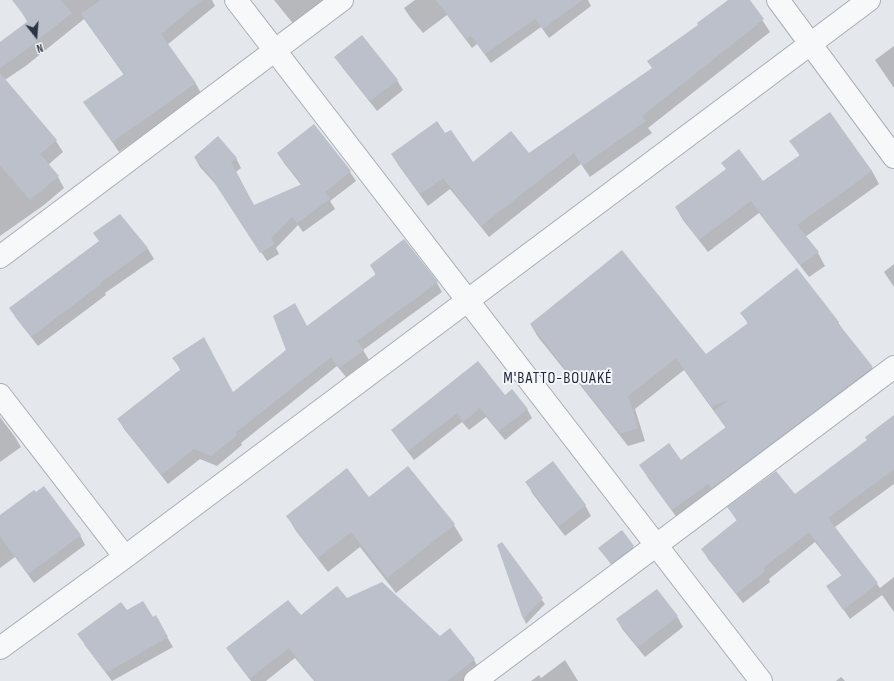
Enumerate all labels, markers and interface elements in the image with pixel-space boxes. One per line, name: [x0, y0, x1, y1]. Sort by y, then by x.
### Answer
north arrow: [16, 16, 56, 56]
text: N: [35, 41, 44, 55]
district label: M'BATTO-BOUAKÉ: [503, 369, 613, 389]

